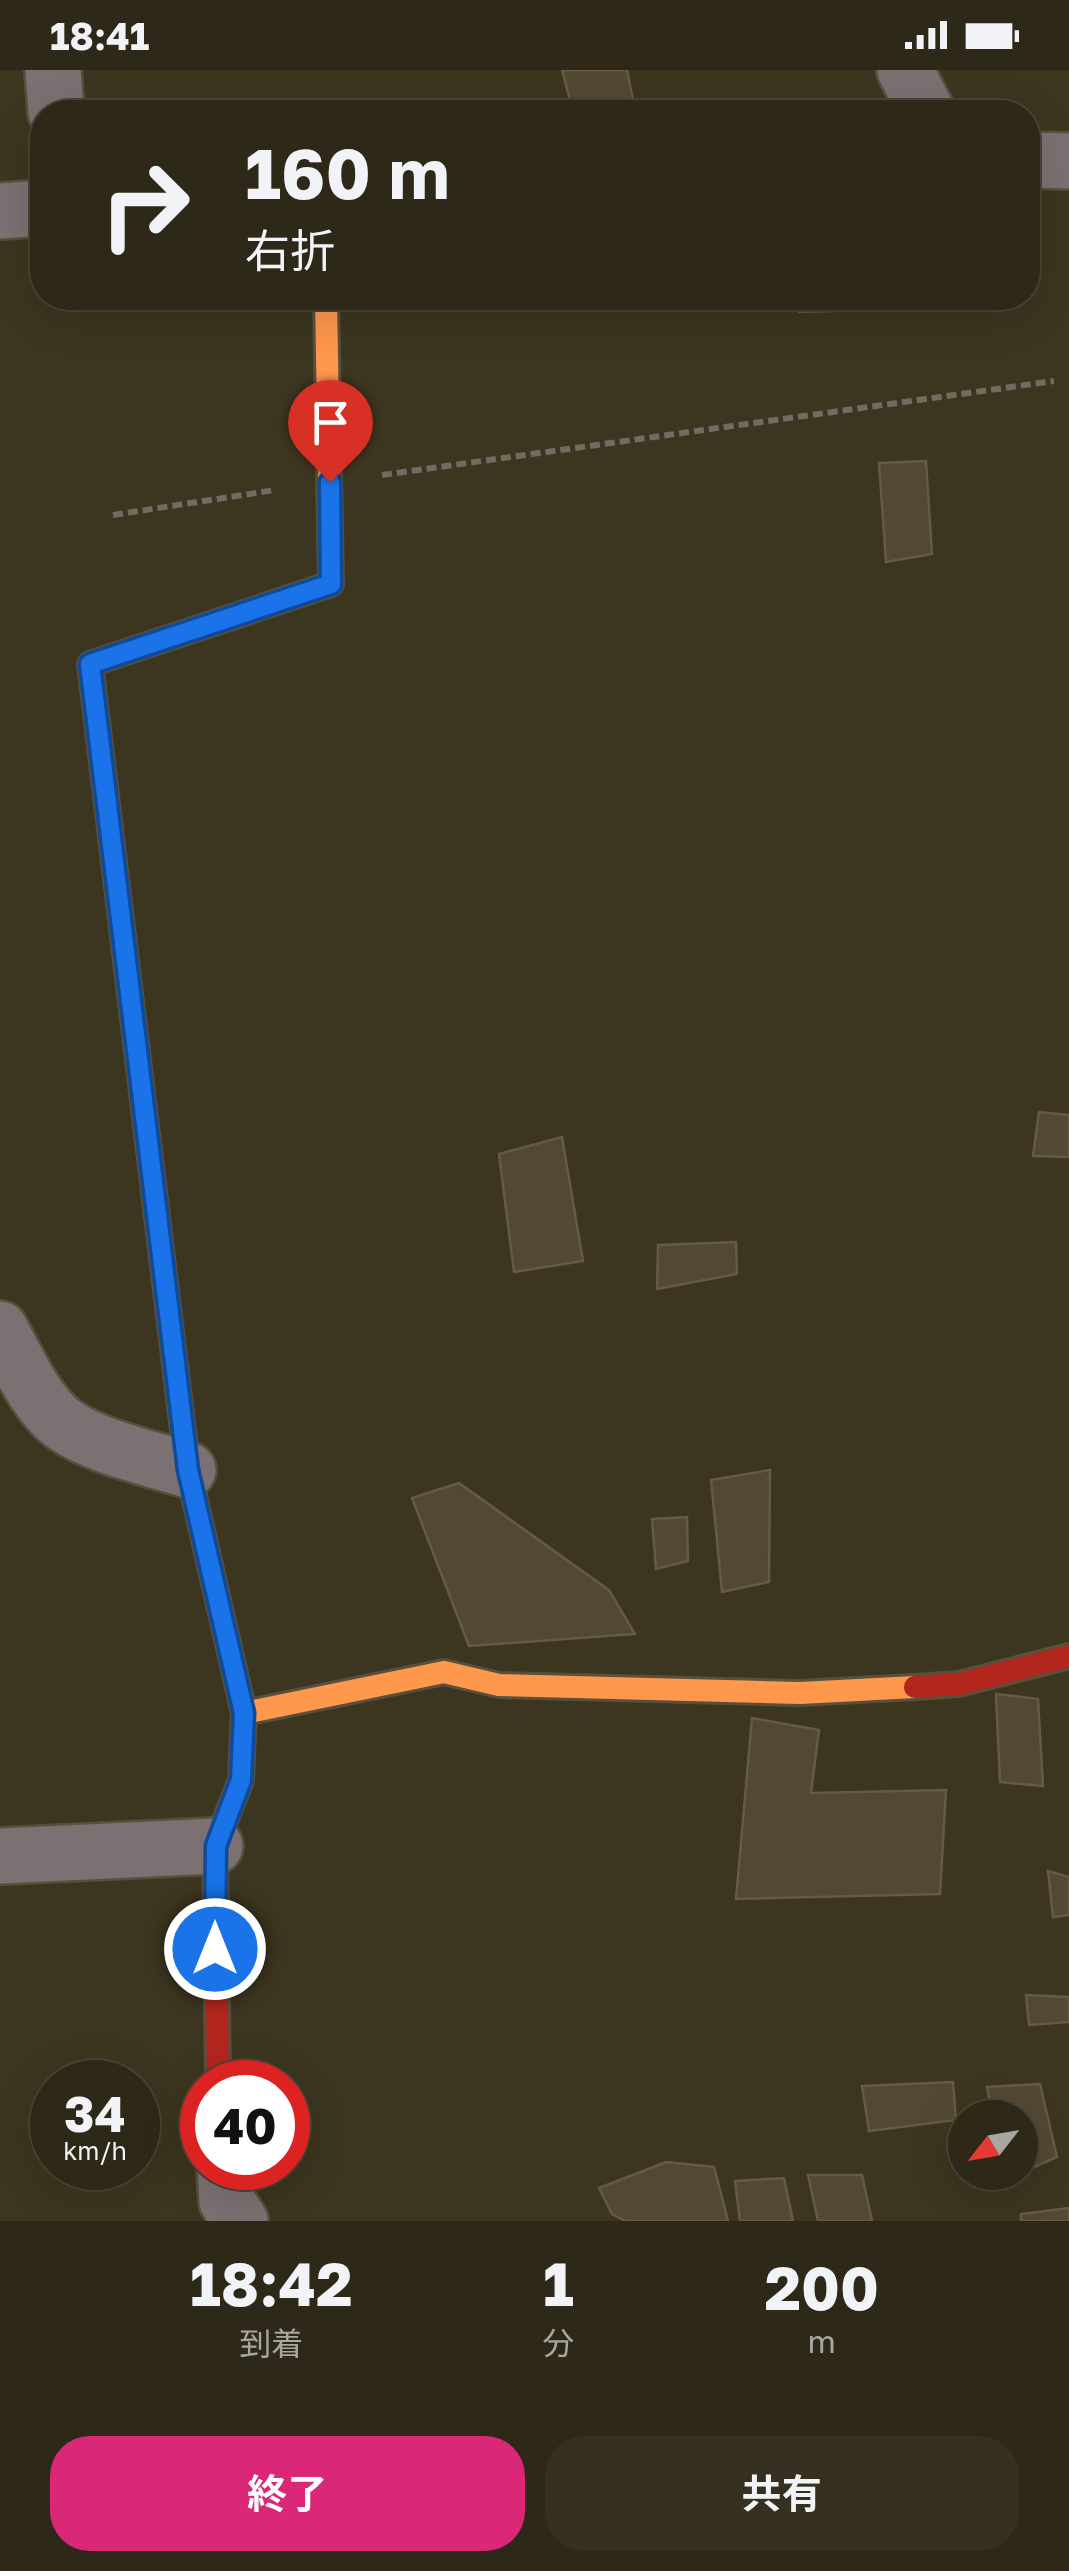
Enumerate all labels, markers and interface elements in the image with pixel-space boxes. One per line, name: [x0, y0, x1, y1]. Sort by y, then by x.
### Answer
text: 18:41: [50, 13, 149, 58]
text: 160 m: [245, 130, 450, 214]
icon: right: [80, 140, 210, 270]
text: 右折: [245, 223, 335, 277]
pin: [288, 380, 373, 483]
icon: arrive: [303, 395, 358, 450]
position arrow: [163, 1897, 267, 2001]
speed limit sign: 40: [180, 2060, 310, 2190]
text: 34: [64, 2083, 126, 2143]
north arrow: [948, 2100, 1038, 2190]
map controls: [948, 2100, 1038, 2190]
text: km/h: [63, 2135, 127, 2166]
text: 18:42: [190, 2247, 353, 2319]
text: 1: [543, 2247, 574, 2319]
text: 200: [764, 2251, 879, 2323]
text: m: [808, 2322, 836, 2360]
text: 到着: [239, 2324, 303, 2362]
text: 分: [542, 2324, 575, 2362]
button: 終了: [50, 2436, 525, 2551]
button: 共有: [545, 2436, 1019, 2551]

